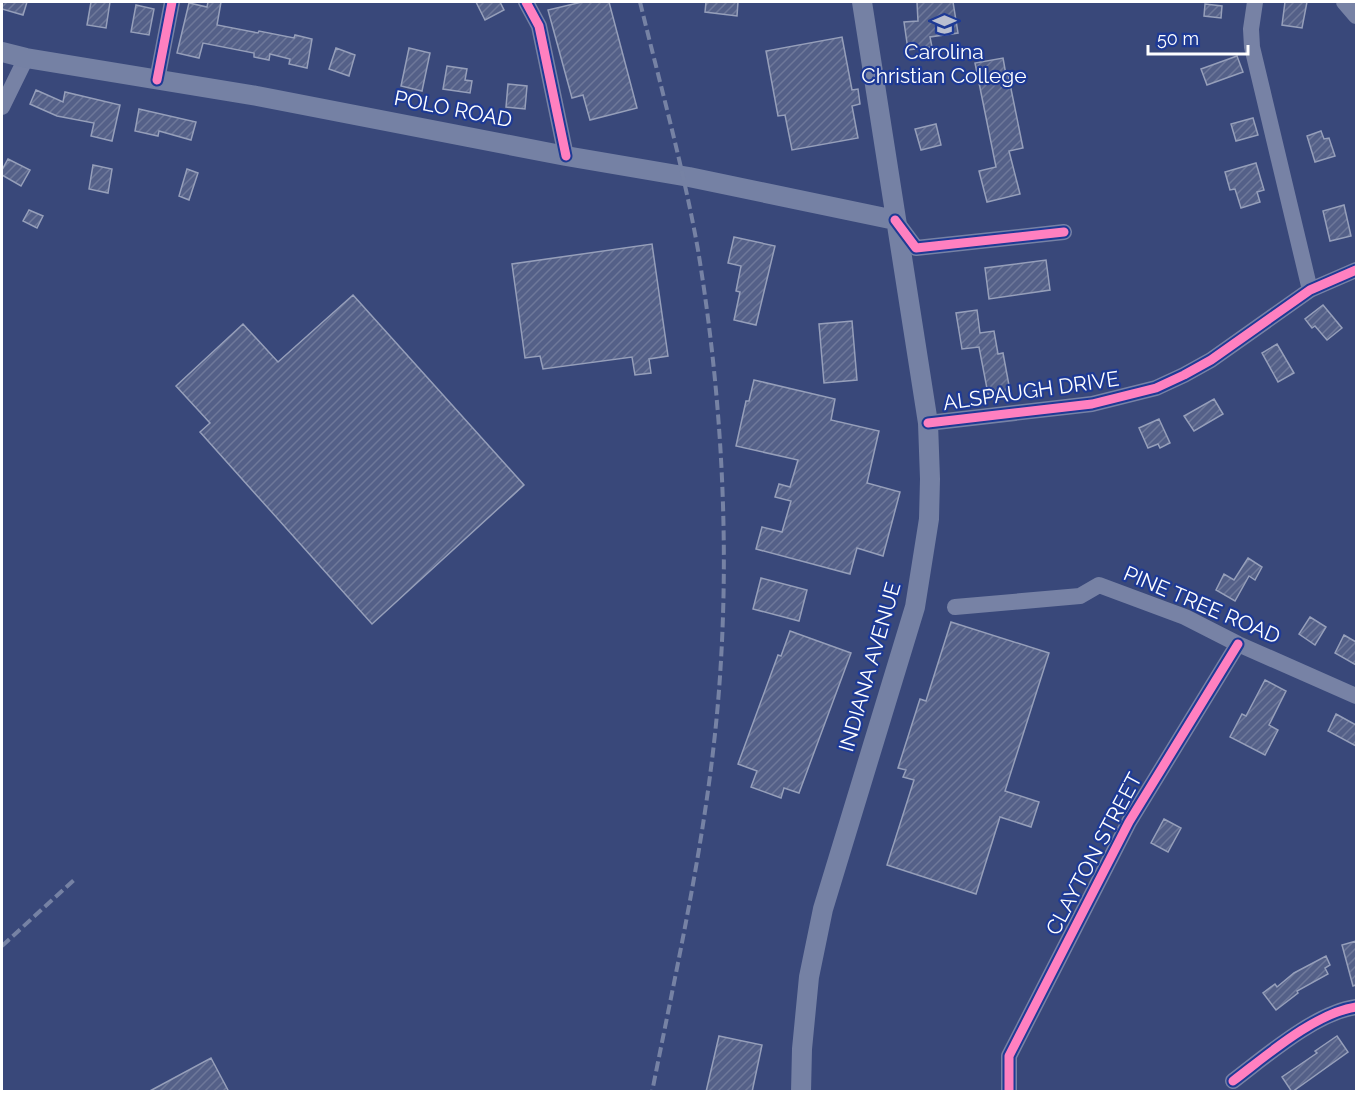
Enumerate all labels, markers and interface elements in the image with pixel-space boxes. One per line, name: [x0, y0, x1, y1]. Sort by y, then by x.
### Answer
school or university icon: Carolina Christian College: [931, 11, 957, 37]
scale bar: [1148, 18, 1248, 56]
text: 50 m: [1157, 28, 1199, 49]
place label: Carolina Christian College: [861, 39, 1027, 88]
street label: POLO ROAD: [392, 85, 514, 132]
street label: ALSPAUGH DRIVE: [941, 366, 1121, 415]
street label: PINE TREE ROAD: [1120, 560, 1284, 649]
street label: INDIANA AVENUE: [833, 579, 906, 755]
street label: CLAYTON STREET: [1040, 768, 1147, 939]

